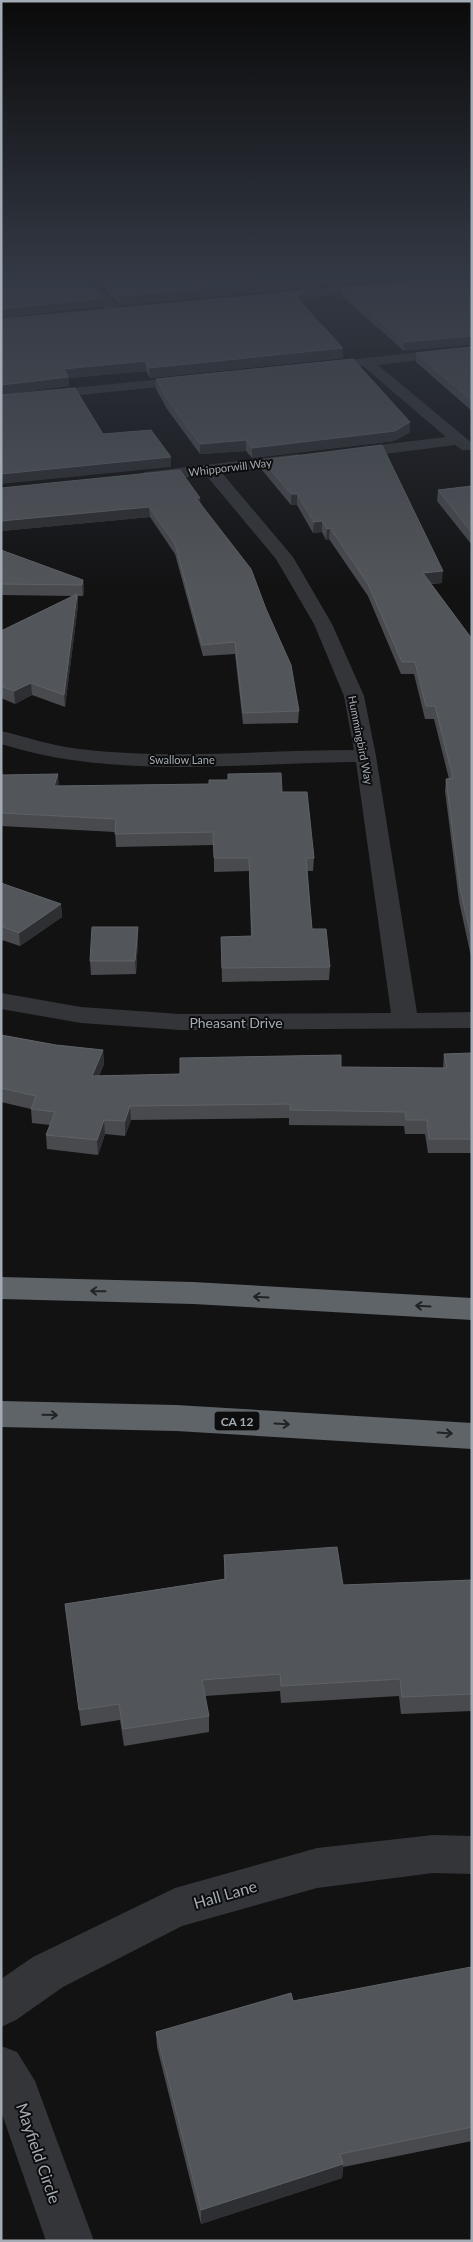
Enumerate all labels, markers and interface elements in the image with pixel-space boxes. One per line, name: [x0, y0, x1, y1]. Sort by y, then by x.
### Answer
street label: Whipporwill Way: [188, 455, 273, 479]
street label: Hummingbird Way: [346, 694, 376, 786]
street label: Swallow Lane: [149, 753, 215, 766]
street label: Pheasant Drive: [189, 1014, 283, 1031]
one-way arrow: [91, 1286, 107, 1295]
one-way arrow: [253, 1292, 269, 1301]
one-way arrow: [415, 1301, 431, 1310]
one-way arrow: [42, 1410, 58, 1420]
road number: CA 12: [214, 1412, 260, 1430]
one-way arrow: [274, 1419, 290, 1428]
one-way arrow: [436, 1429, 452, 1438]
street label: Hall Lane: [191, 1876, 259, 1912]
street label: Mayfield Circle: [13, 2100, 65, 2206]

